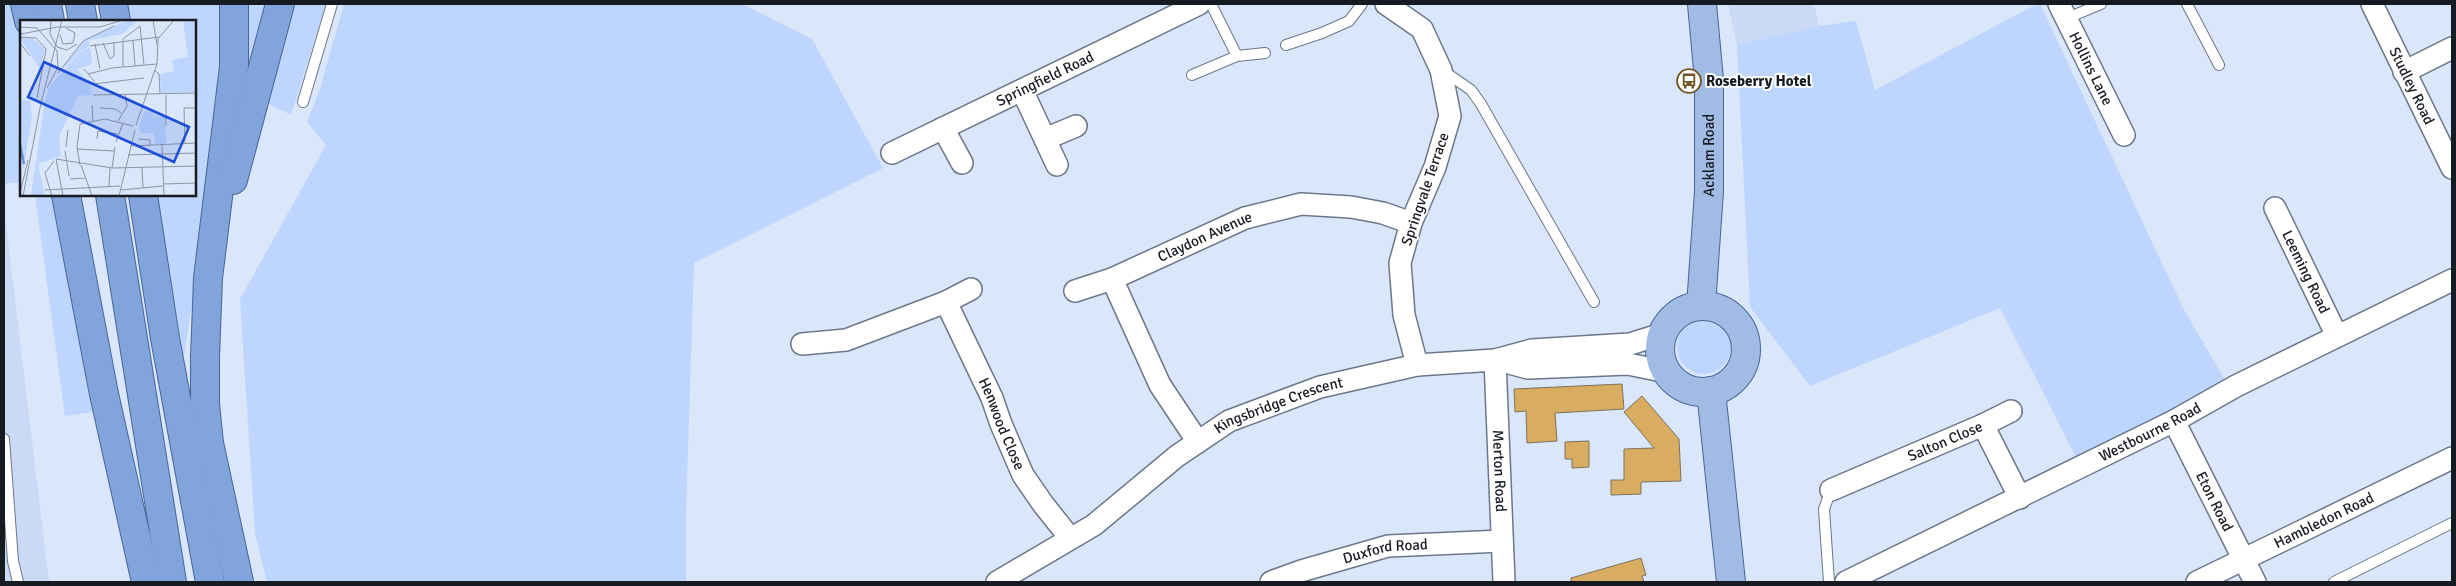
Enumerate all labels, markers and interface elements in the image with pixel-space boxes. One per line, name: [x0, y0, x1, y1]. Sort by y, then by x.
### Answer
inset map: [20, 20, 196, 196]
street label: Hollins Lane: [2065, 29, 2117, 108]
street label: Studley Road: [2385, 44, 2438, 127]
street label: Springfield Road: [993, 47, 1097, 110]
bus stop icon: Roseberry Hotel: [1676, 68, 1702, 94]
place label: Roseberry Hotel: [1706, 72, 1812, 90]
street label: Acklam Road: [1700, 114, 1718, 197]
street label: Springvale Terrace: [1397, 130, 1453, 248]
street label: Claydon Avenue: [1155, 208, 1254, 266]
street label: Leeming Road: [2278, 227, 2334, 316]
street label: Kingsbridge Crescent: [1210, 373, 1344, 438]
street label: Henwood Close: [975, 375, 1029, 473]
street label: Westbourne Road: [2096, 399, 2204, 465]
street label: Salton Close: [1905, 417, 1985, 465]
street label: Merton Road: [1489, 430, 1510, 512]
street label: Eton Road: [2192, 468, 2237, 534]
street label: Hambledon Road: [2271, 488, 2377, 552]
street label: Duxford Road: [1341, 535, 1428, 568]

